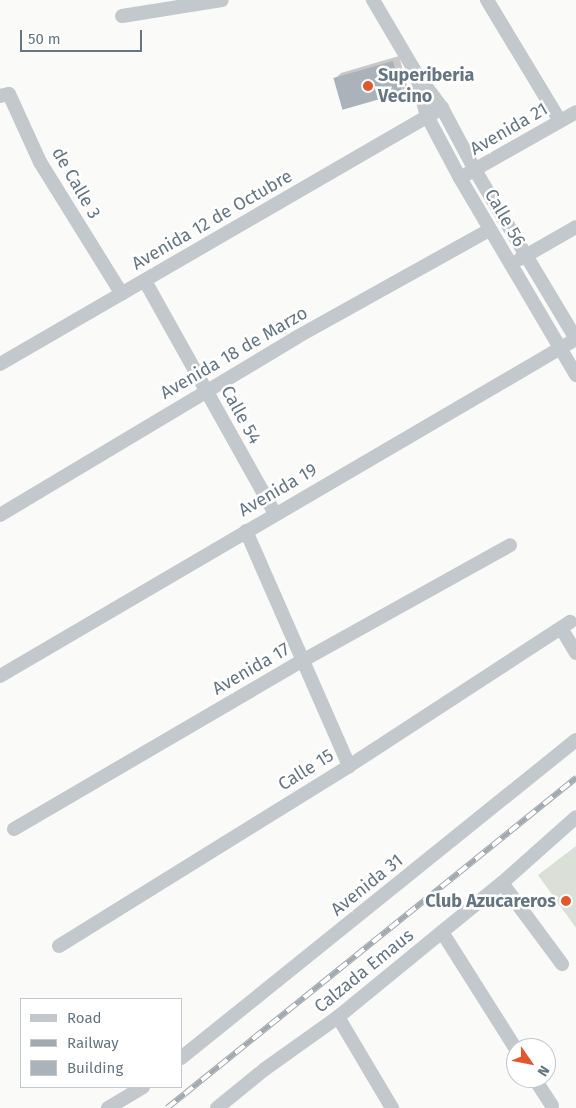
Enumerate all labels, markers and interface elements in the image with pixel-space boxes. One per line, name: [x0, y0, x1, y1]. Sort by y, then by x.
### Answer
scale bar: [22, 20, 145, 52]
text: 50 m: [28, 30, 61, 48]
place label: Superiberia Vecino: [378, 65, 474, 108]
marker: Superiberia Vecino: [362, 80, 374, 92]
street label: Avenida 21: [466, 98, 552, 160]
street label: de Calle 3: [47, 143, 105, 223]
street label: Avenida 12 de Octubre: [128, 165, 296, 275]
street label: Calle 56: [480, 185, 530, 251]
street label: Avenida 18 de Marzo: [157, 302, 311, 404]
street label: Calle 54: [216, 382, 266, 448]
street label: Avenida 19: [235, 459, 321, 521]
street label: Avenida 17: [209, 638, 293, 700]
street label: Calle 15: [274, 745, 338, 795]
street label: Avenida 31: [327, 849, 407, 921]
place label: Club Azucareros: [425, 890, 556, 912]
marker: Club Azucareros: [560, 895, 572, 907]
street label: Calzada Emaus: [310, 924, 418, 1018]
legend: [20, 998, 182, 1088]
text: Road: [67, 1009, 102, 1027]
text: Railway: [67, 1034, 119, 1052]
north arrow: [506, 1038, 556, 1088]
text: Building: [67, 1059, 123, 1077]
text: N: [534, 1062, 553, 1079]

